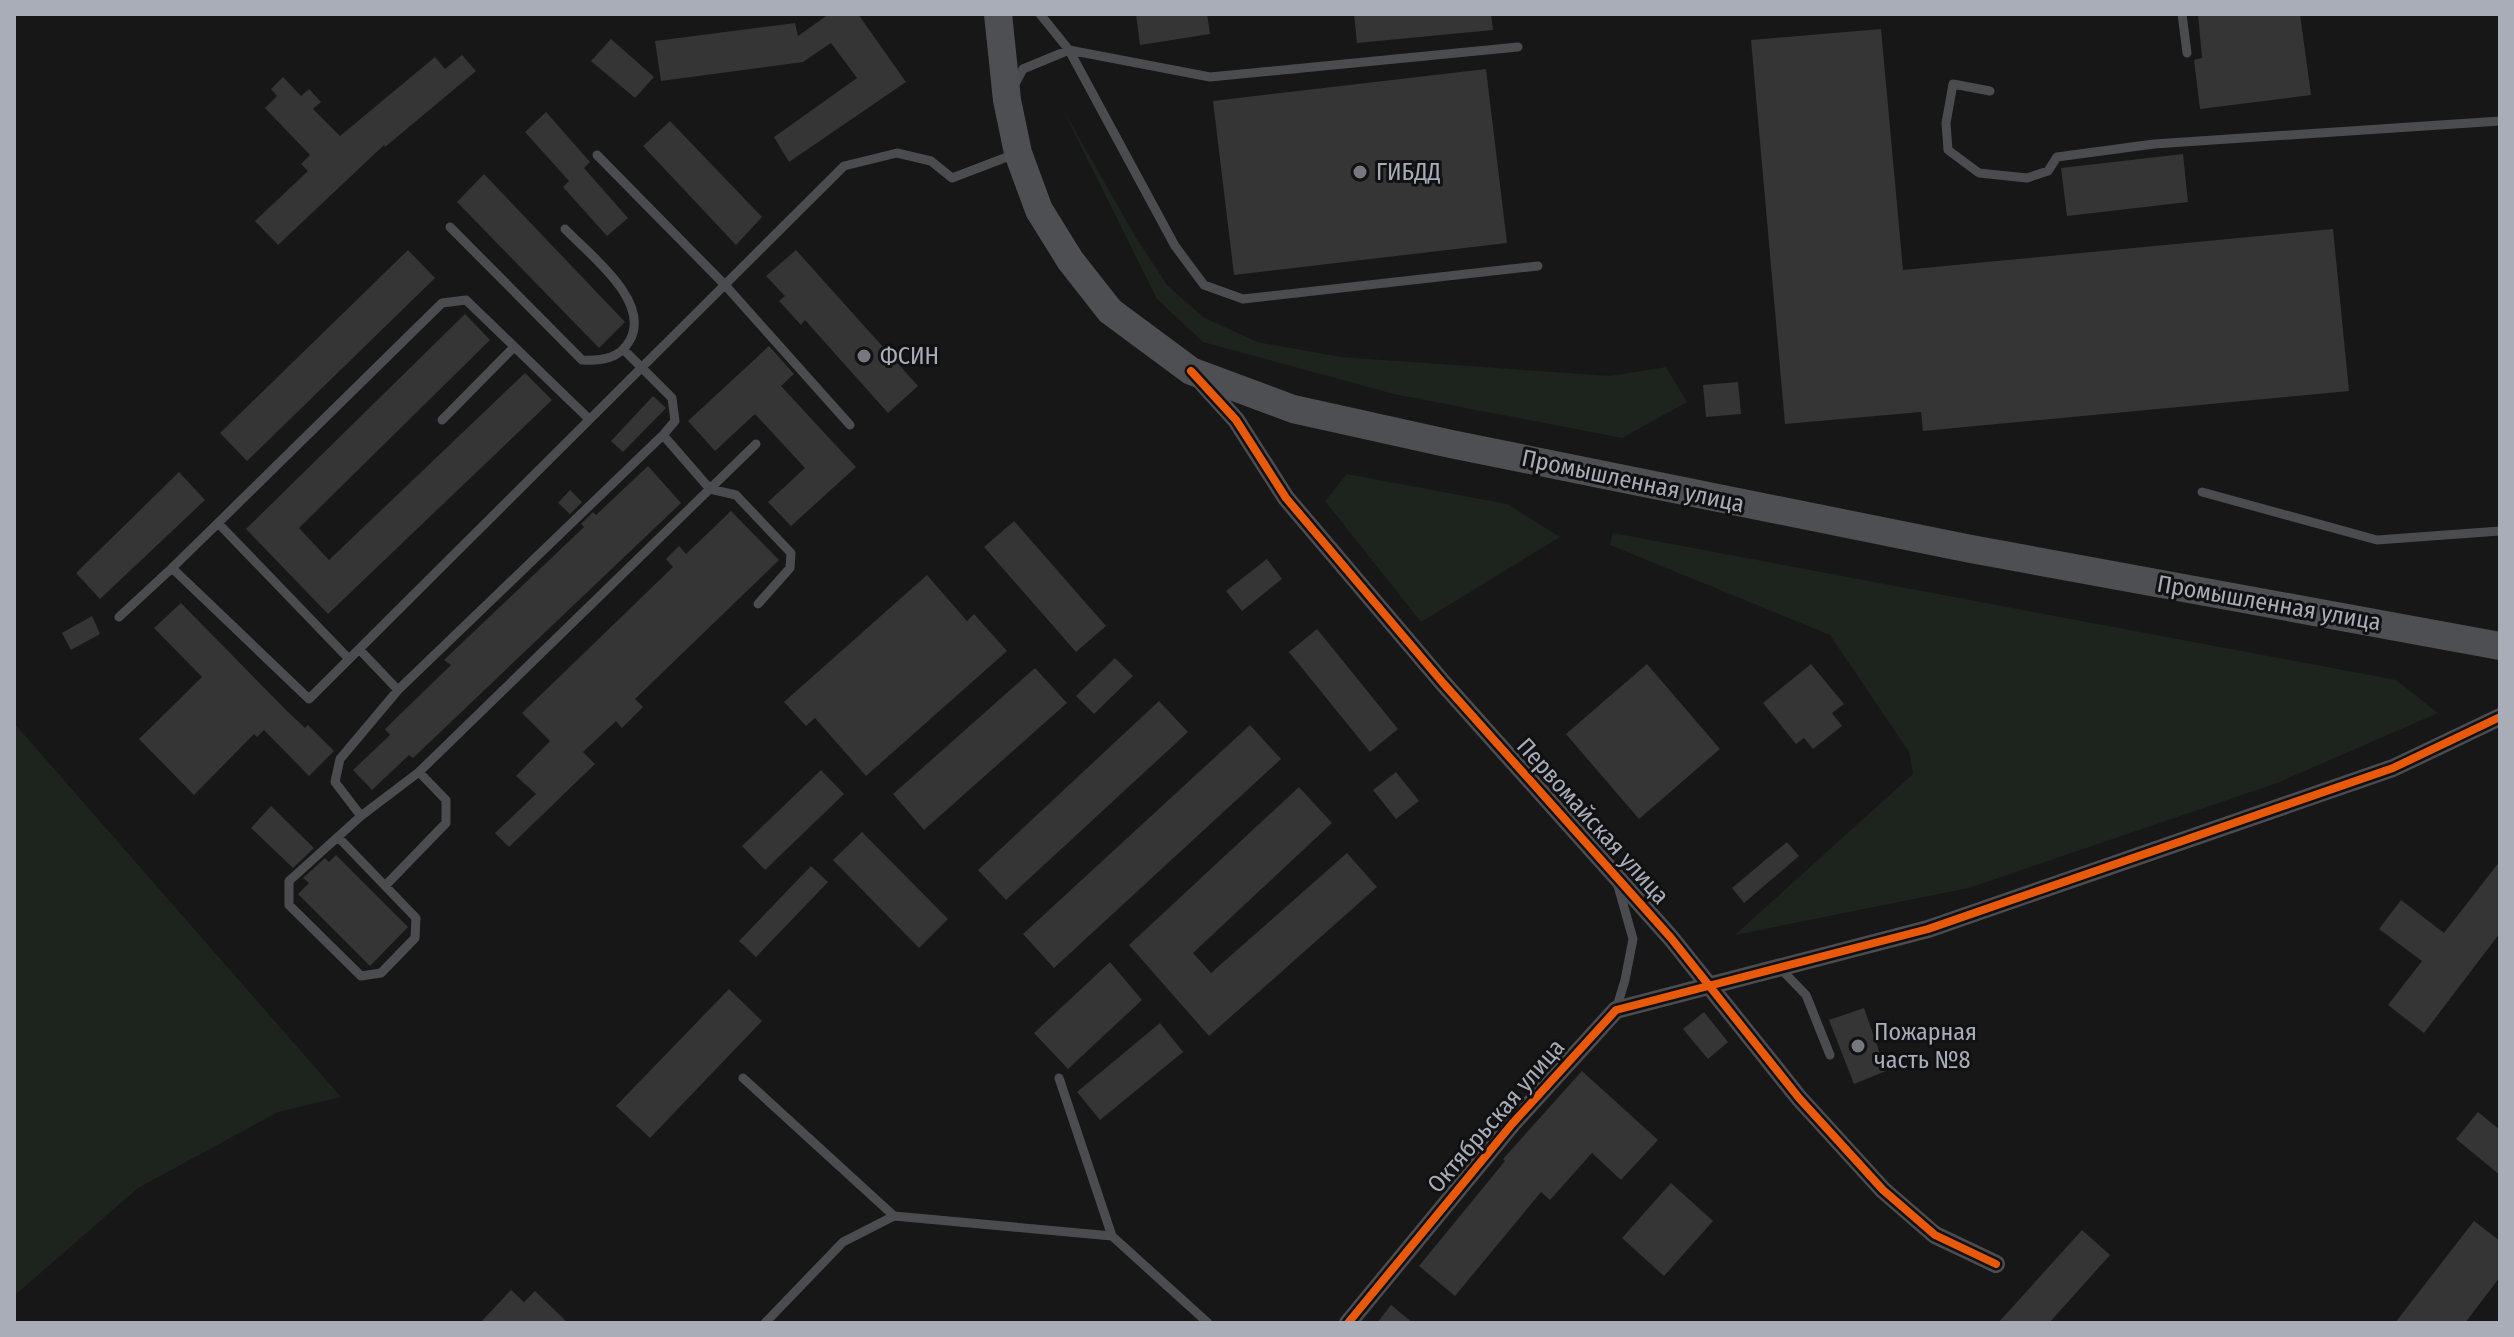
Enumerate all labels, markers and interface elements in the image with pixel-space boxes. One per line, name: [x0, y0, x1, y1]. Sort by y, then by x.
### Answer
place label: ГИБДД: [1376, 158, 1441, 186]
marker: ГИБДД: [1351, 163, 1369, 181]
place label: ФСИН: [880, 342, 939, 370]
marker: ФСИН: [855, 347, 873, 365]
street label: Промышленная улица: [1519, 444, 1747, 518]
street label: Промышленная улица: [2155, 570, 2383, 636]
street label: Первомайская улица: [1511, 732, 1675, 910]
place label: Пожарная часть №8: [1874, 1018, 1977, 1074]
street label: Октябрьская улица: [1422, 1033, 1570, 1199]
marker: Пожарная часть №8: [1849, 1037, 1867, 1055]

